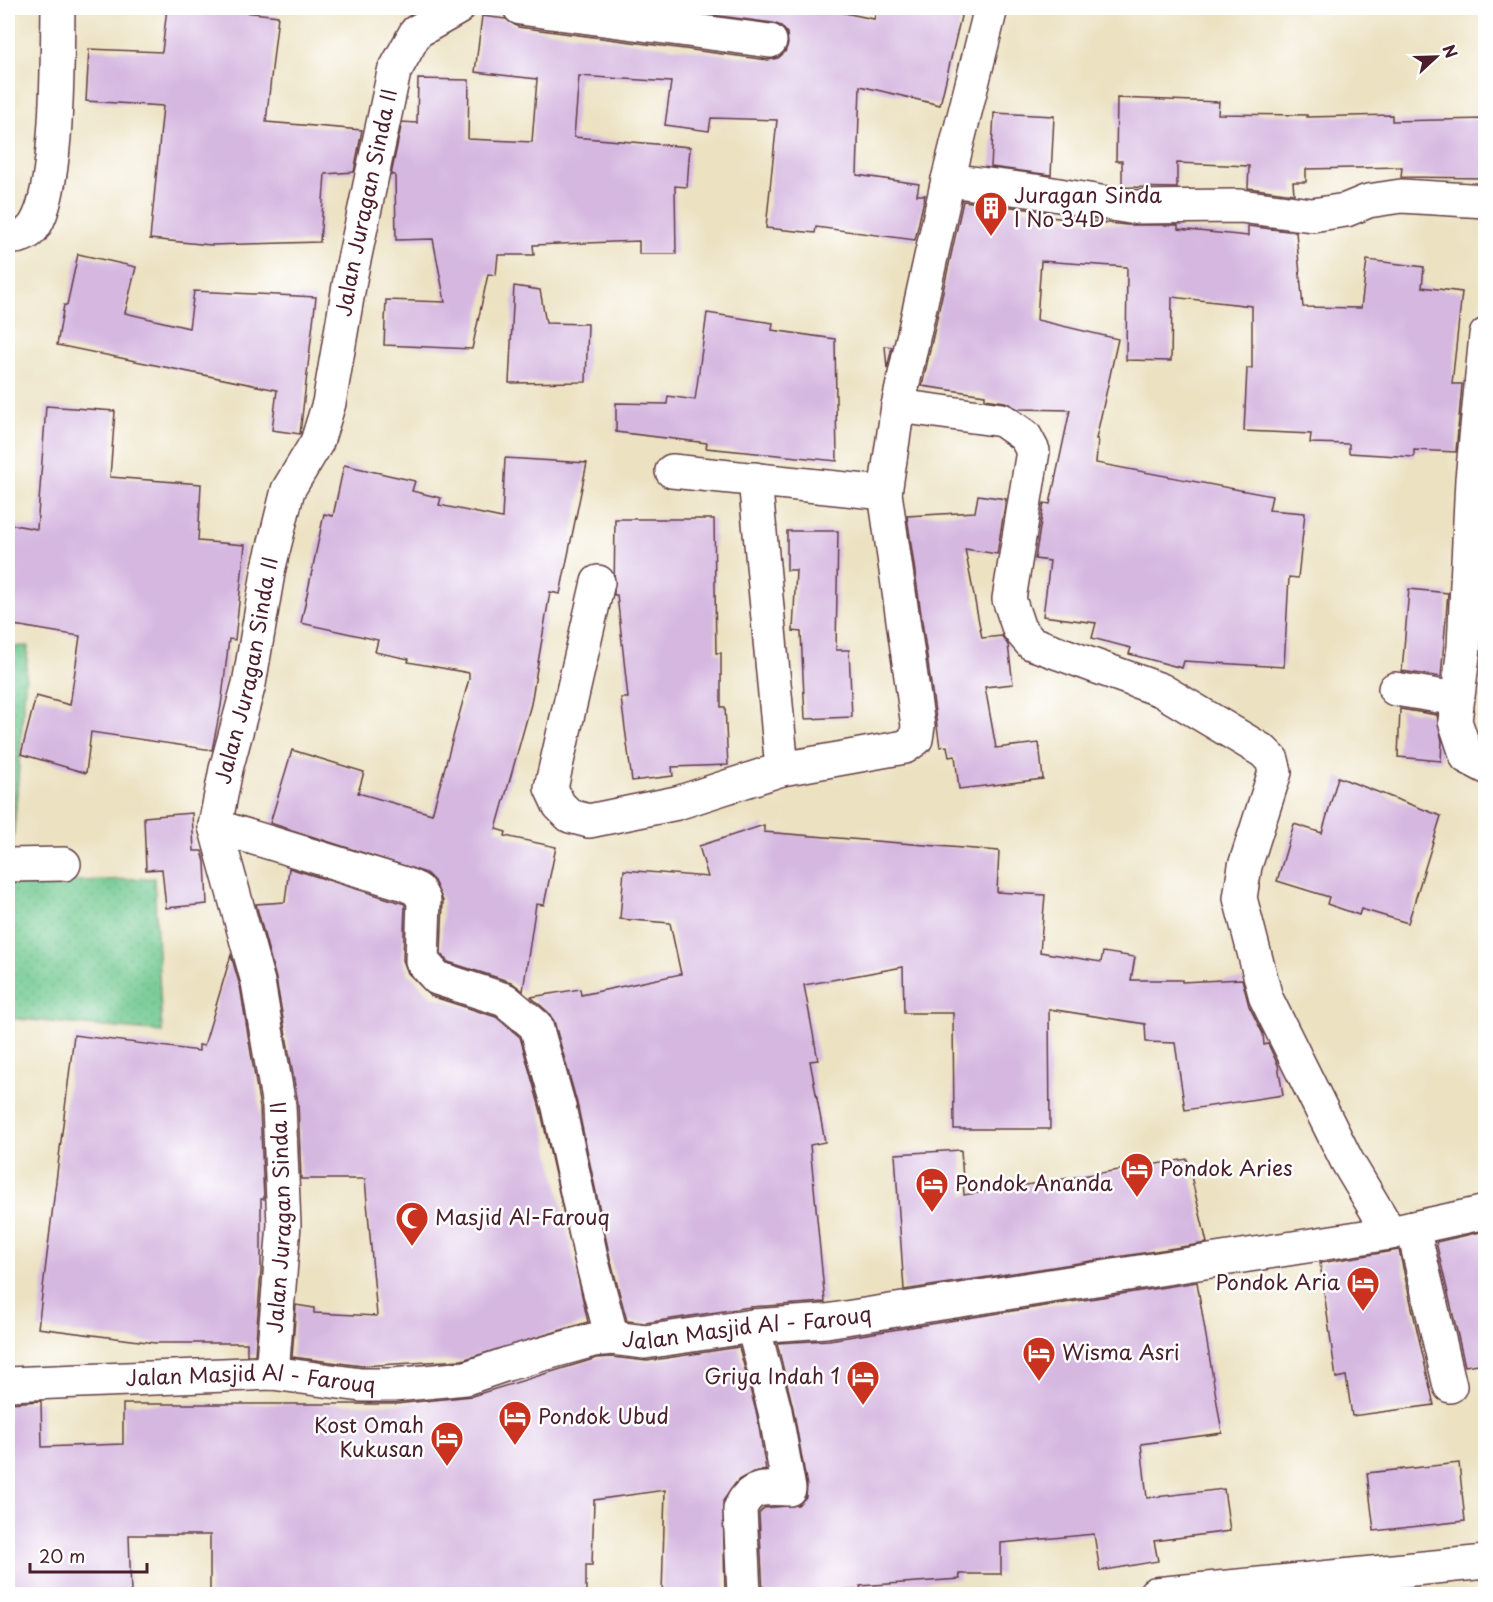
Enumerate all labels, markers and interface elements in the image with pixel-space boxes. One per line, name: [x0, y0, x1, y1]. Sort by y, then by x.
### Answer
north arrow: [1406, 27, 1466, 87]
text: N: [1437, 41, 1464, 61]
street label: Jalan Juragan Sinda II: [326, 85, 404, 319]
place label: Juragan Sinda I No 34D: [1014, 178, 1162, 234]
building icon: Juragan Sinda I No 34D: [973, 190, 1009, 237]
street label: Jalan Juragan Sinda II: [205, 553, 285, 787]
street label: Jalan Juragan Sinda II: [257, 1099, 298, 1334]
hotel icon: Pondok Aries: [1119, 1151, 1155, 1198]
place label: Pondok Aries: [1160, 1151, 1293, 1183]
hotel icon: Pondok Ananda: [914, 1166, 950, 1213]
place label: Pondok Ananda: [955, 1166, 1113, 1198]
mosque icon: Masjid Al-Farouq: [394, 1200, 430, 1247]
place label: Masjid Al-Farouq: [435, 1200, 610, 1232]
place label: Pondok Aria: [1215, 1265, 1341, 1297]
hotel icon: Pondok Aria: [1345, 1265, 1381, 1312]
street label: Jalan Masjid Al - Farouq: [621, 1296, 873, 1356]
hotel icon: Wisma Asri: [1021, 1335, 1057, 1382]
place label: Wisma Asri: [1062, 1335, 1180, 1367]
street label: Jalan Masjid Al - Farouq: [125, 1355, 375, 1399]
place label: Griya Indah 1: [704, 1359, 840, 1391]
hotel icon: Griya Indah 1: [845, 1359, 881, 1406]
hotel icon: Pondok Ubud: [497, 1399, 533, 1446]
place label: Pondok Ubud: [538, 1399, 669, 1431]
place label: Kost Omah Kukusan: [314, 1408, 424, 1464]
hotel icon: Kost Omah Kukusan: [429, 1420, 465, 1467]
scale bar: [30, 1536, 147, 1574]
text: 20 m: [39, 1542, 85, 1569]

